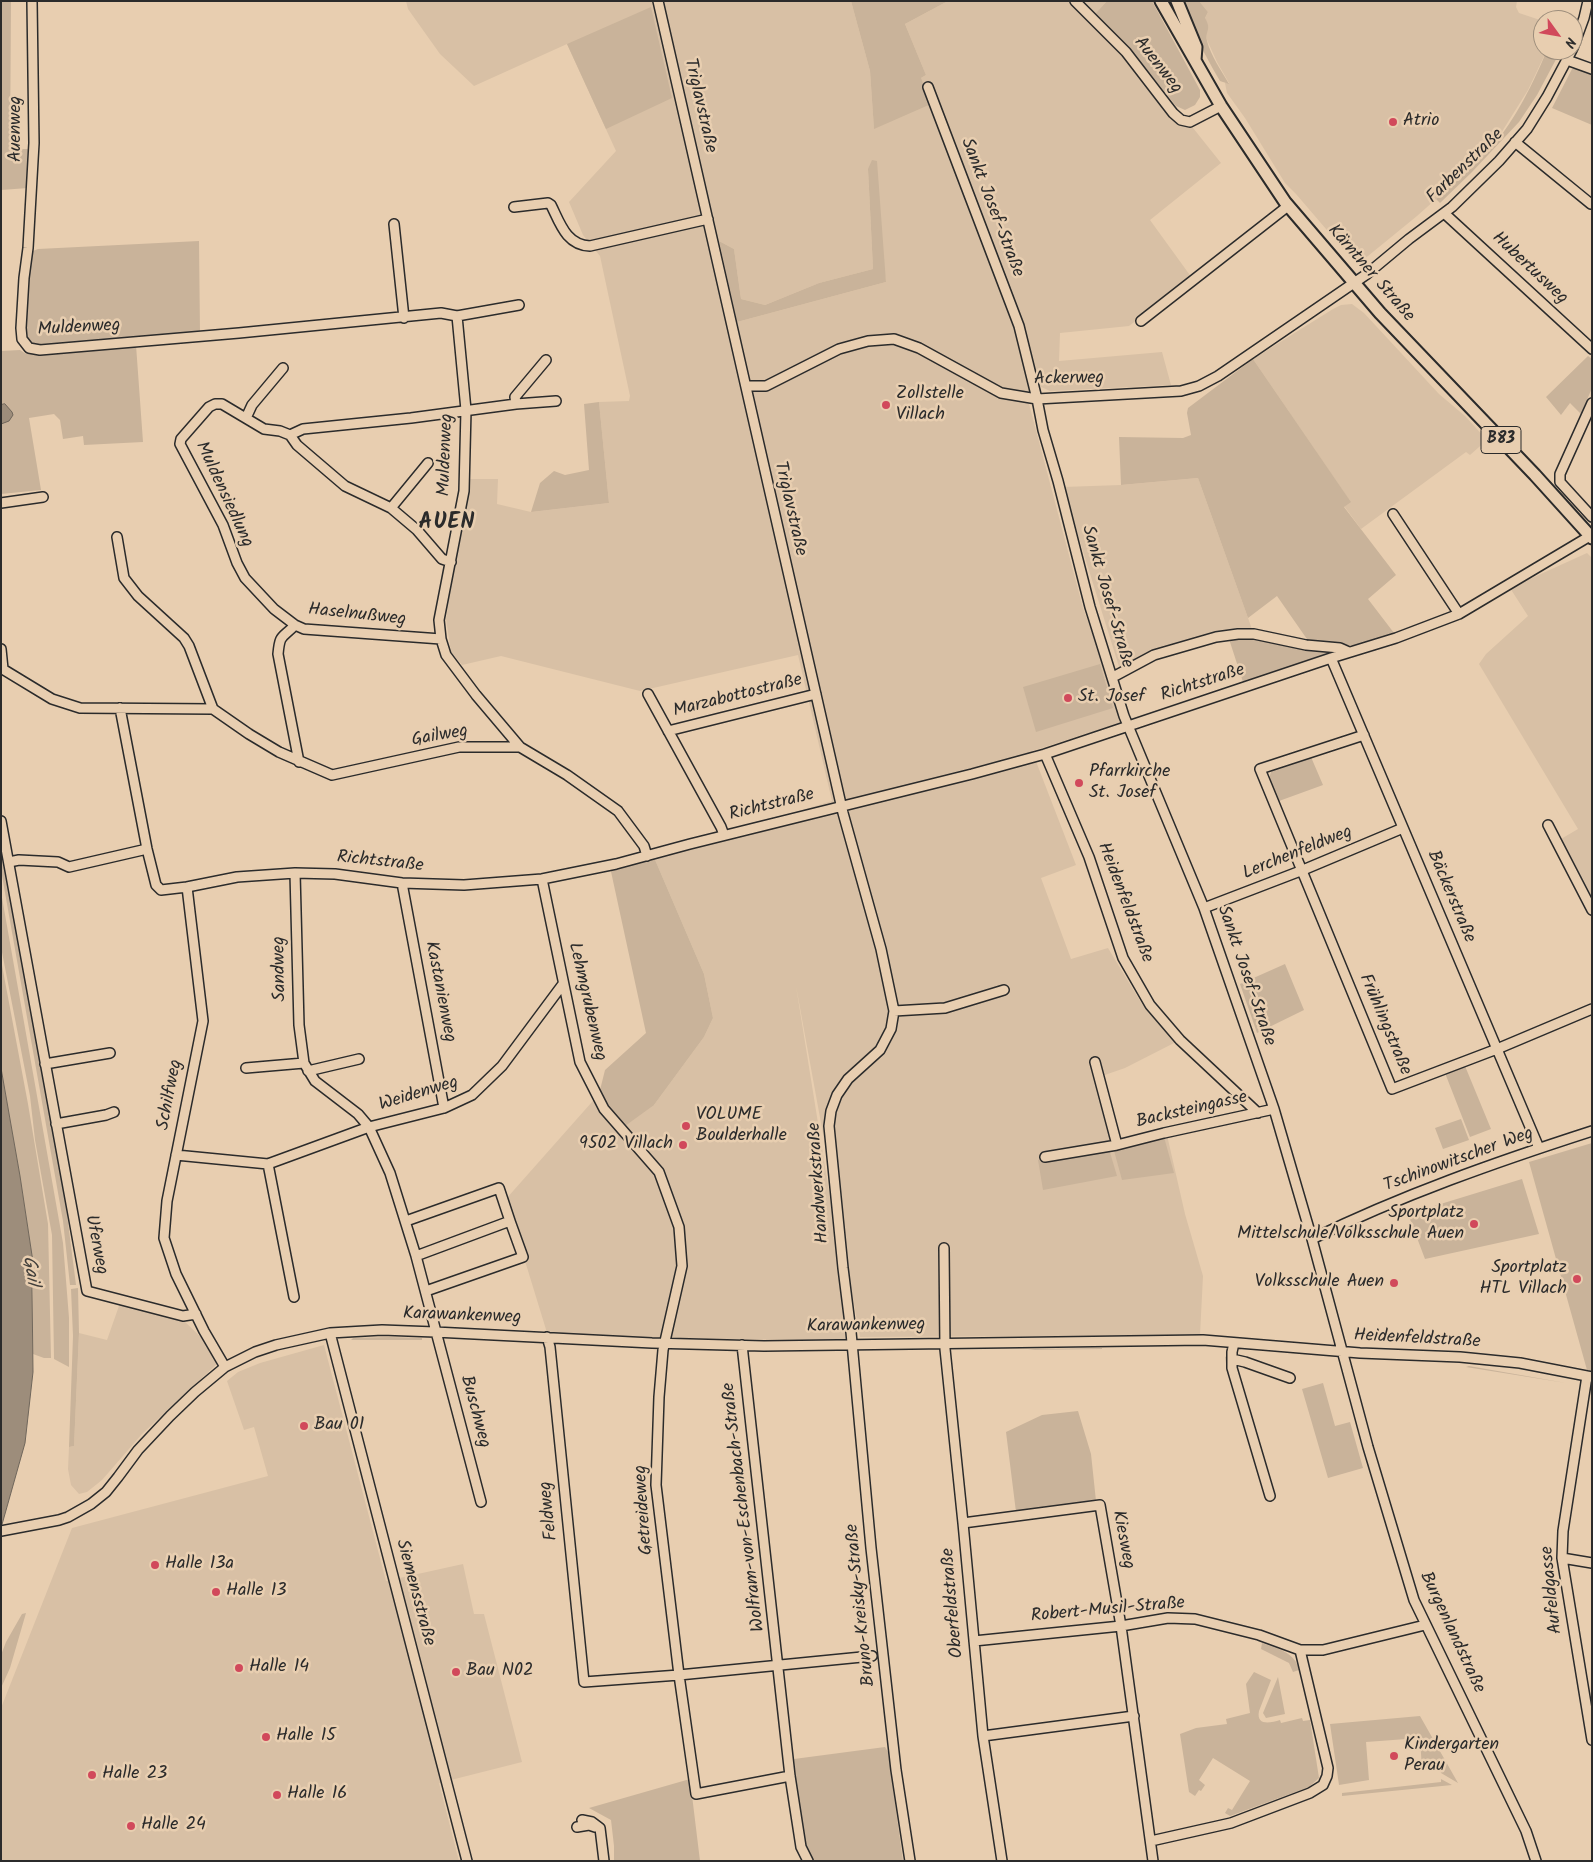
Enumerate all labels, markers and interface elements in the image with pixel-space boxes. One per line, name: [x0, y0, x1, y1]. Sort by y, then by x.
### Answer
north arrow: [1533, 10, 1583, 60]
street label: Auenweg: [1128, 33, 1186, 99]
text: N: [1558, 33, 1582, 52]
street label: Triglavstraße: [678, 57, 720, 155]
street label: Auenweg: [6, 96, 28, 162]
place label: Atrio: [1403, 111, 1439, 133]
marker: Atrio: [1387, 116, 1399, 128]
street label: Farbenstraße: [1423, 125, 1509, 209]
street label: Sankt Josef-Straße: [955, 135, 1027, 281]
street label: Kärntner Straße: [1322, 221, 1418, 327]
street label: Hubertusweg: [1486, 228, 1572, 310]
street label: Muldenweg: [37, 316, 121, 342]
street label: Ackerweg: [1034, 369, 1104, 391]
place label: Zollstelle Villach: [896, 384, 964, 426]
marker: Zollstelle Villach: [880, 399, 892, 411]
street label: Muldenweg: [435, 413, 459, 497]
road number: B83: [1481, 426, 1521, 454]
street label: Muldensiedlung: [189, 439, 257, 551]
street label: Triglavstraße: [768, 460, 810, 558]
district label: AUEN: [418, 511, 476, 537]
street label: Sankt Josef-Straße: [1075, 523, 1137, 671]
street label: Haselnußweg: [307, 600, 407, 632]
street label: Richtstraße: [1158, 660, 1248, 708]
street label: Marzabottostraße: [671, 671, 805, 723]
place label: St. Josef: [1078, 687, 1145, 709]
marker: St. Josef: [1062, 692, 1074, 704]
street label: Gailweg: [410, 721, 470, 753]
place label: Pfarrkirche St. Josef: [1089, 762, 1170, 804]
marker: Pfarrkirche St. Josef: [1073, 777, 1085, 789]
street label: Richtstraße: [727, 785, 817, 827]
street label: Lerchenfeldweg: [1240, 822, 1356, 886]
street label: Heidenfeldstraße: [1091, 840, 1157, 966]
street label: Richtstraße: [336, 848, 424, 878]
street label: Bäckerstraße: [1421, 848, 1479, 946]
street label: Sankt Josef-Straße: [1211, 903, 1279, 1049]
street label: Sandweg: [270, 936, 292, 1002]
street label: Kastanienweg: [419, 940, 459, 1044]
street label: Lehmgrubenweg: [562, 941, 610, 1063]
street label: Frühlingstraße: [1353, 971, 1415, 1079]
street label: Schilfweg: [154, 1058, 188, 1132]
street label: Weidenweg: [377, 1073, 461, 1117]
street label: Backsteingasse: [1134, 1088, 1250, 1134]
place label: VOLUME Boulderhalle: [696, 1105, 787, 1148]
marker: VOLUME Boulderhalle: [680, 1120, 692, 1132]
street label: Handwerkstraße: [805, 1122, 835, 1244]
street label: Tschinowitscher Weg: [1381, 1124, 1537, 1198]
place label: 9502 Villach: [579, 1134, 673, 1156]
marker: 9502 Villach: [677, 1139, 689, 1151]
place label: Sportplatz Mittelschule/Volksschule Auen: [1237, 1203, 1464, 1246]
street label: Uferweg: [79, 1213, 111, 1277]
marker: Sportplatz Mittelschule/Volksschule Auen: [1468, 1218, 1480, 1230]
water label: Gail: [16, 1255, 42, 1287]
place label: Sportplatz HTL Villach: [1479, 1258, 1567, 1300]
place label: Volksschule Auen: [1255, 1272, 1384, 1294]
marker: Sportplatz HTL Villach: [1571, 1273, 1583, 1285]
marker: Volksschule Auen: [1388, 1277, 1400, 1289]
street label: Karawankenweg: [402, 1304, 522, 1330]
street label: Karawankenweg: [807, 1315, 925, 1339]
street label: Heidenfeldstraße: [1353, 1326, 1481, 1354]
street label: Buschweg: [454, 1373, 494, 1451]
street label: Wolfram-von-Eschenbach-Straße: [719, 1381, 771, 1633]
place label: Bau 01: [314, 1415, 364, 1437]
marker: Bau 01: [298, 1420, 310, 1432]
street label: Getreideweg: [631, 1464, 659, 1556]
street label: Feldweg: [536, 1480, 564, 1542]
street label: Kiesweg: [1106, 1509, 1138, 1571]
street label: Bruno-Kreisky-Straße: [843, 1523, 881, 1687]
street label: Siemensstraße: [389, 1537, 439, 1649]
street label: Aufeldgasse: [1538, 1545, 1568, 1635]
street label: Oberfeldstraße: [938, 1547, 970, 1659]
place label: Halle 13a: [165, 1554, 234, 1576]
marker: Halle 13a: [149, 1559, 161, 1571]
street label: Burgenlandstraße: [1413, 1569, 1489, 1697]
place label: Halle 13: [226, 1581, 287, 1603]
marker: Halle 13: [210, 1586, 222, 1598]
street label: Robert-Musil-Straße: [1030, 1594, 1186, 1628]
place label: Halle 14: [249, 1657, 309, 1679]
place label: Bau N02: [466, 1661, 533, 1683]
marker: Halle 14: [233, 1662, 245, 1674]
marker: Bau N02: [450, 1666, 462, 1678]
place label: Halle 15: [276, 1726, 336, 1748]
marker: Halle 15: [260, 1731, 272, 1743]
place label: Kindergarten Perau: [1404, 1735, 1499, 1778]
marker: Kindergarten Perau: [1388, 1750, 1400, 1762]
place label: Halle 23: [102, 1764, 167, 1786]
marker: Halle 23: [86, 1769, 98, 1781]
place label: Halle 16: [287, 1784, 347, 1806]
marker: Halle 16: [271, 1789, 283, 1801]
place label: Halle 24: [141, 1815, 206, 1837]
marker: Halle 24: [125, 1820, 137, 1832]

